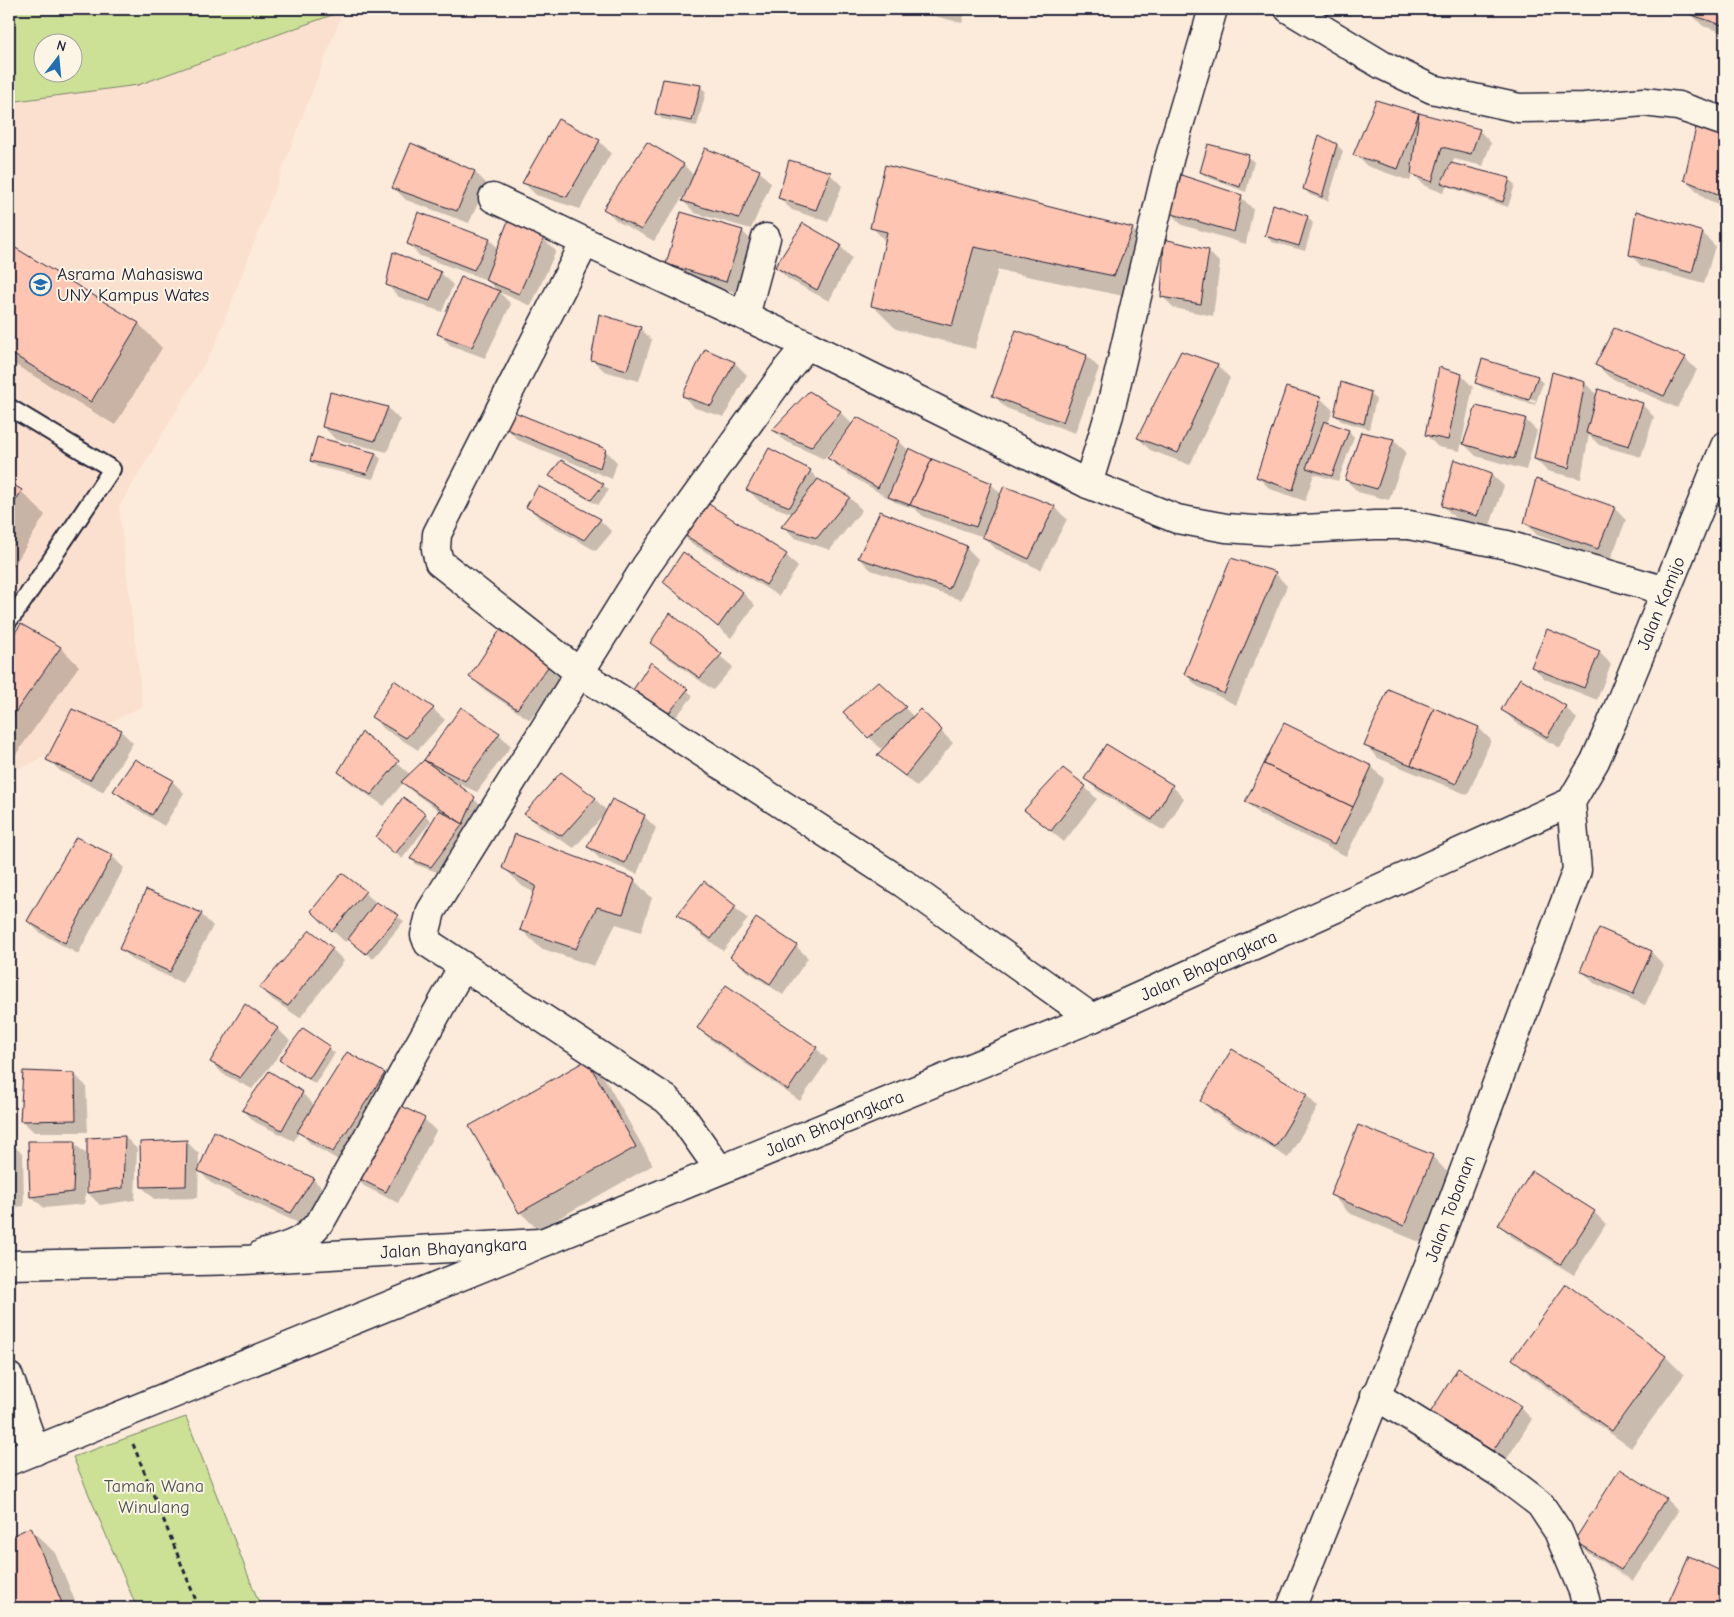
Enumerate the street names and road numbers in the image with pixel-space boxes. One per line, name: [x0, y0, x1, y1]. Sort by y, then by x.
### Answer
street label: Jalan Kamijo: [1633, 554, 1690, 653]
street label: Jalan Bhayangkara: [1137, 926, 1280, 1006]
street label: Jalan Bhayangkara: [763, 1086, 907, 1161]
street label: Jalan Tobanan: [1421, 1152, 1480, 1265]
street label: Jalan Bhayangkara: [380, 1234, 528, 1263]

